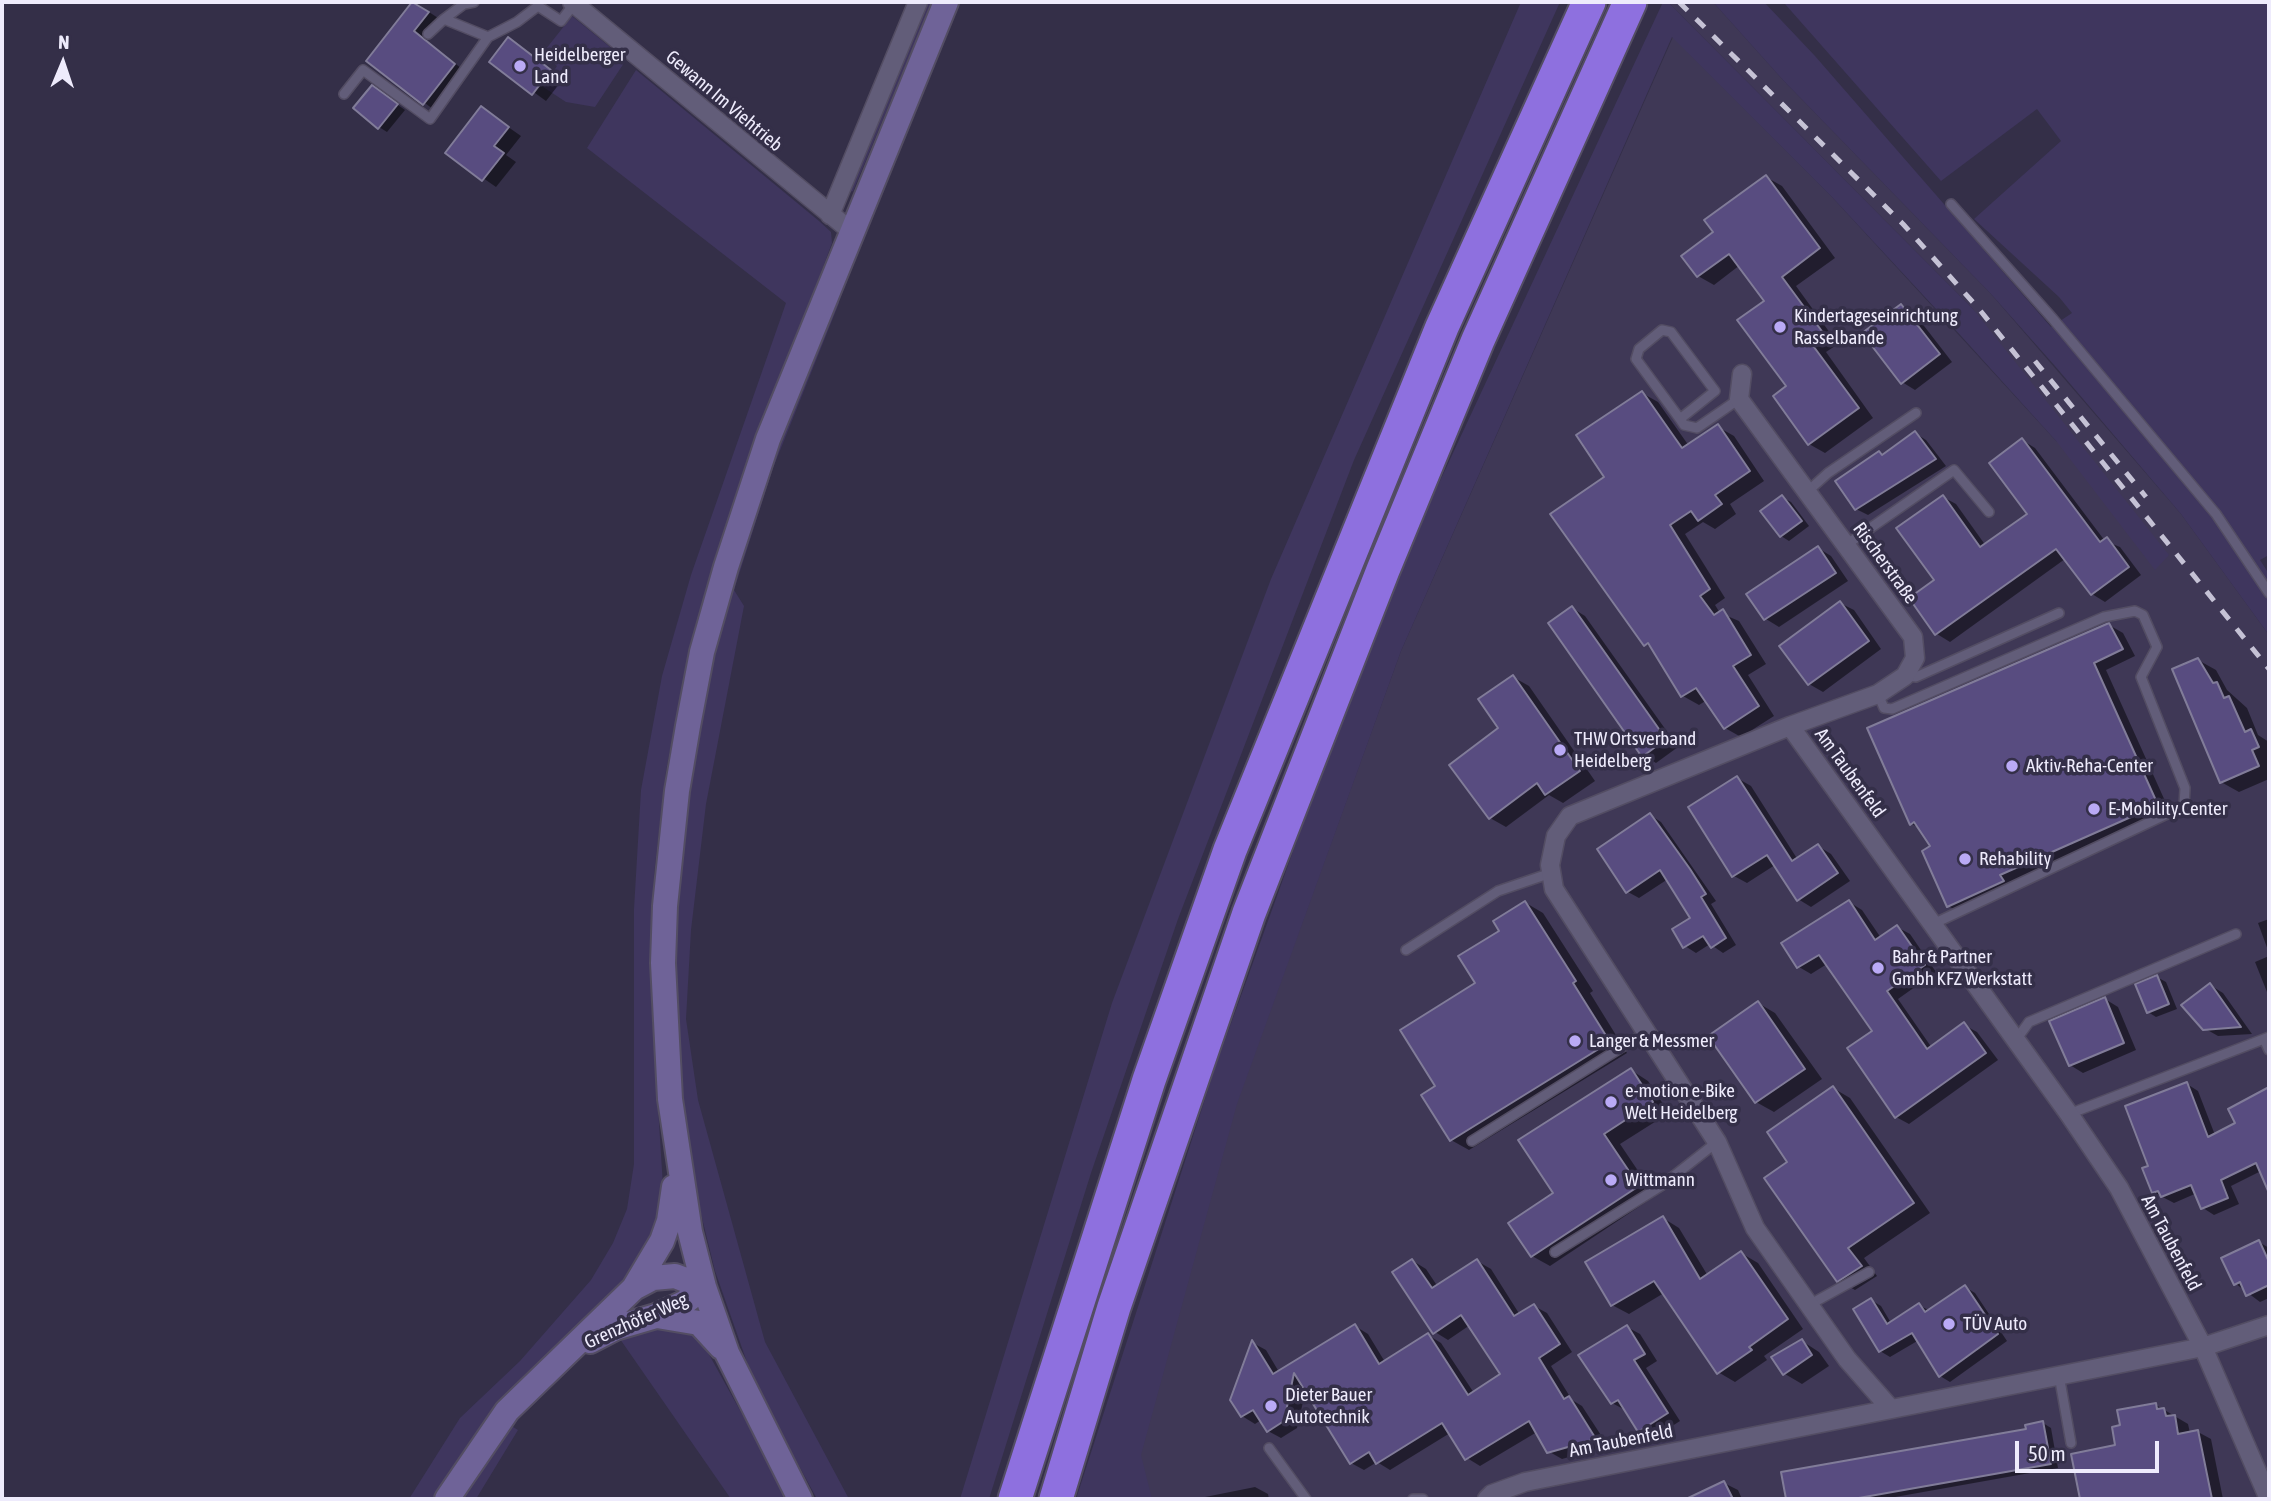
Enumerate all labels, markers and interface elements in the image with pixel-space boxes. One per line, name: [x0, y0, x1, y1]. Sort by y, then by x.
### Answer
north arrow: [28, 28, 98, 98]
text: N: [58, 31, 70, 53]
place label: Heidelberger Land: [534, 44, 625, 88]
street label: Gewann Im Viehtrieb: [661, 46, 787, 156]
marker: Heidelberger Land: [512, 58, 528, 74]
place label: Kindertageseinrichtung Rasselbande: [1794, 305, 1958, 349]
marker: Kindertageseinrichtung Rasselbande: [1772, 319, 1788, 335]
street label: Rischerstraße: [1848, 518, 1922, 608]
street label: Am Taubenfeld: [1810, 724, 1890, 822]
place label: THW Ortsverband Heidelberg: [1574, 728, 1696, 772]
marker: THW Ortsverband Heidelberg: [1552, 742, 1568, 758]
place label: Aktiv-Reha-Center: [2026, 755, 2153, 777]
marker: Aktiv-Reha-Center: [2004, 758, 2020, 774]
place label: E-Mobility.Center: [2108, 798, 2227, 820]
marker: E-Mobility.Center: [2086, 801, 2102, 817]
place label: Rehability: [1979, 848, 2051, 870]
marker: Rehability: [1957, 851, 1973, 867]
place label: Bahr & Partner Gmbh KFZ Werkstatt: [1892, 946, 2032, 990]
marker: Bahr & Partner Gmbh KFZ Werkstatt: [1870, 960, 1886, 976]
place label: Langer & Messmer: [1589, 1030, 1714, 1052]
marker: Langer & Messmer: [1567, 1033, 1583, 1049]
place label: e-motion e-Bike Welt Heidelberg: [1625, 1080, 1737, 1124]
marker: e-motion e-Bike Welt Heidelberg: [1603, 1094, 1619, 1110]
place label: Wittmann: [1625, 1169, 1695, 1191]
marker: Wittmann: [1603, 1172, 1619, 1188]
street label: Am Taubenfeld: [2136, 1191, 2206, 1295]
street label: Grenzhöfer Weg: [581, 1288, 691, 1354]
place label: TÜV Auto: [1963, 1313, 2027, 1335]
marker: TÜV Auto: [1941, 1316, 1957, 1332]
place label: Dieter Bauer Autotechnik: [1285, 1384, 1372, 1428]
marker: Dieter Bauer Autotechnik: [1263, 1398, 1279, 1414]
street label: Am Taubenfeld: [1567, 1420, 1675, 1462]
scale bar: [2019, 1428, 2162, 1472]
text: 50 m: [2028, 1441, 2066, 1465]

